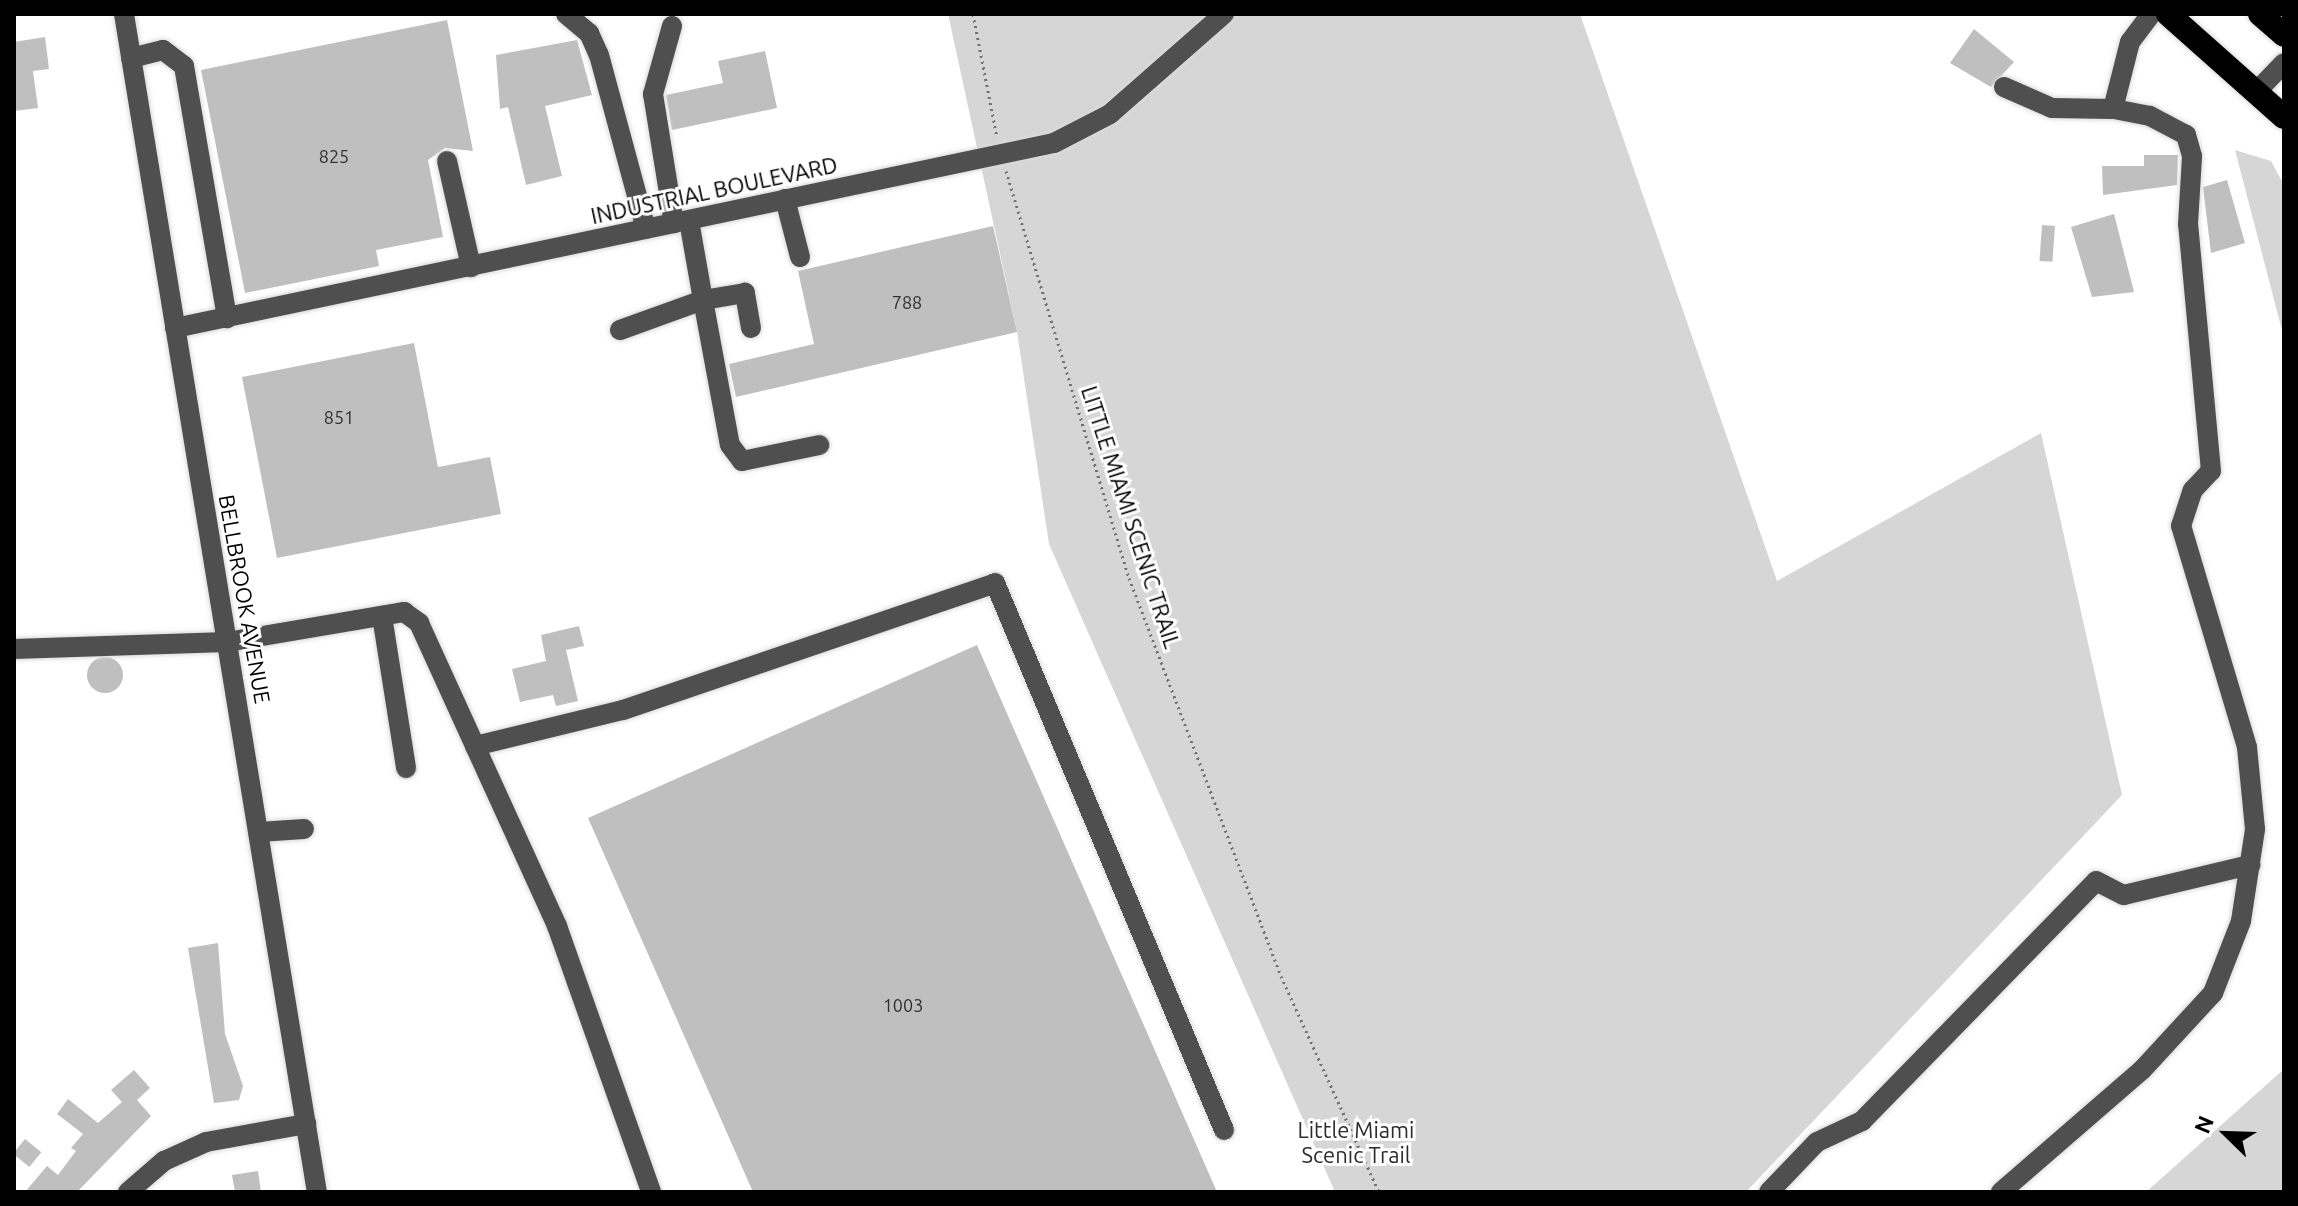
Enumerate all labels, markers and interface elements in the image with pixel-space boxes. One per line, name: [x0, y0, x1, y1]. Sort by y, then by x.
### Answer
house number: 825: [319, 145, 349, 167]
street label: INDUSTRIAL BOULEVARD: [588, 151, 840, 229]
house number: 788: [892, 291, 922, 313]
street label: LITTLE MIAMI SCENIC TRAIL: [1076, 383, 1186, 651]
house number: 851: [324, 406, 354, 428]
street label: BELLBROOK AVENUE: [214, 493, 276, 705]
house number: 1003: [883, 994, 923, 1016]
north arrow: [2186, 1094, 2266, 1174]
text: N: [2189, 1112, 2218, 1137]
park label: Little Miami Scenic Trail: [1298, 1116, 1414, 1168]

